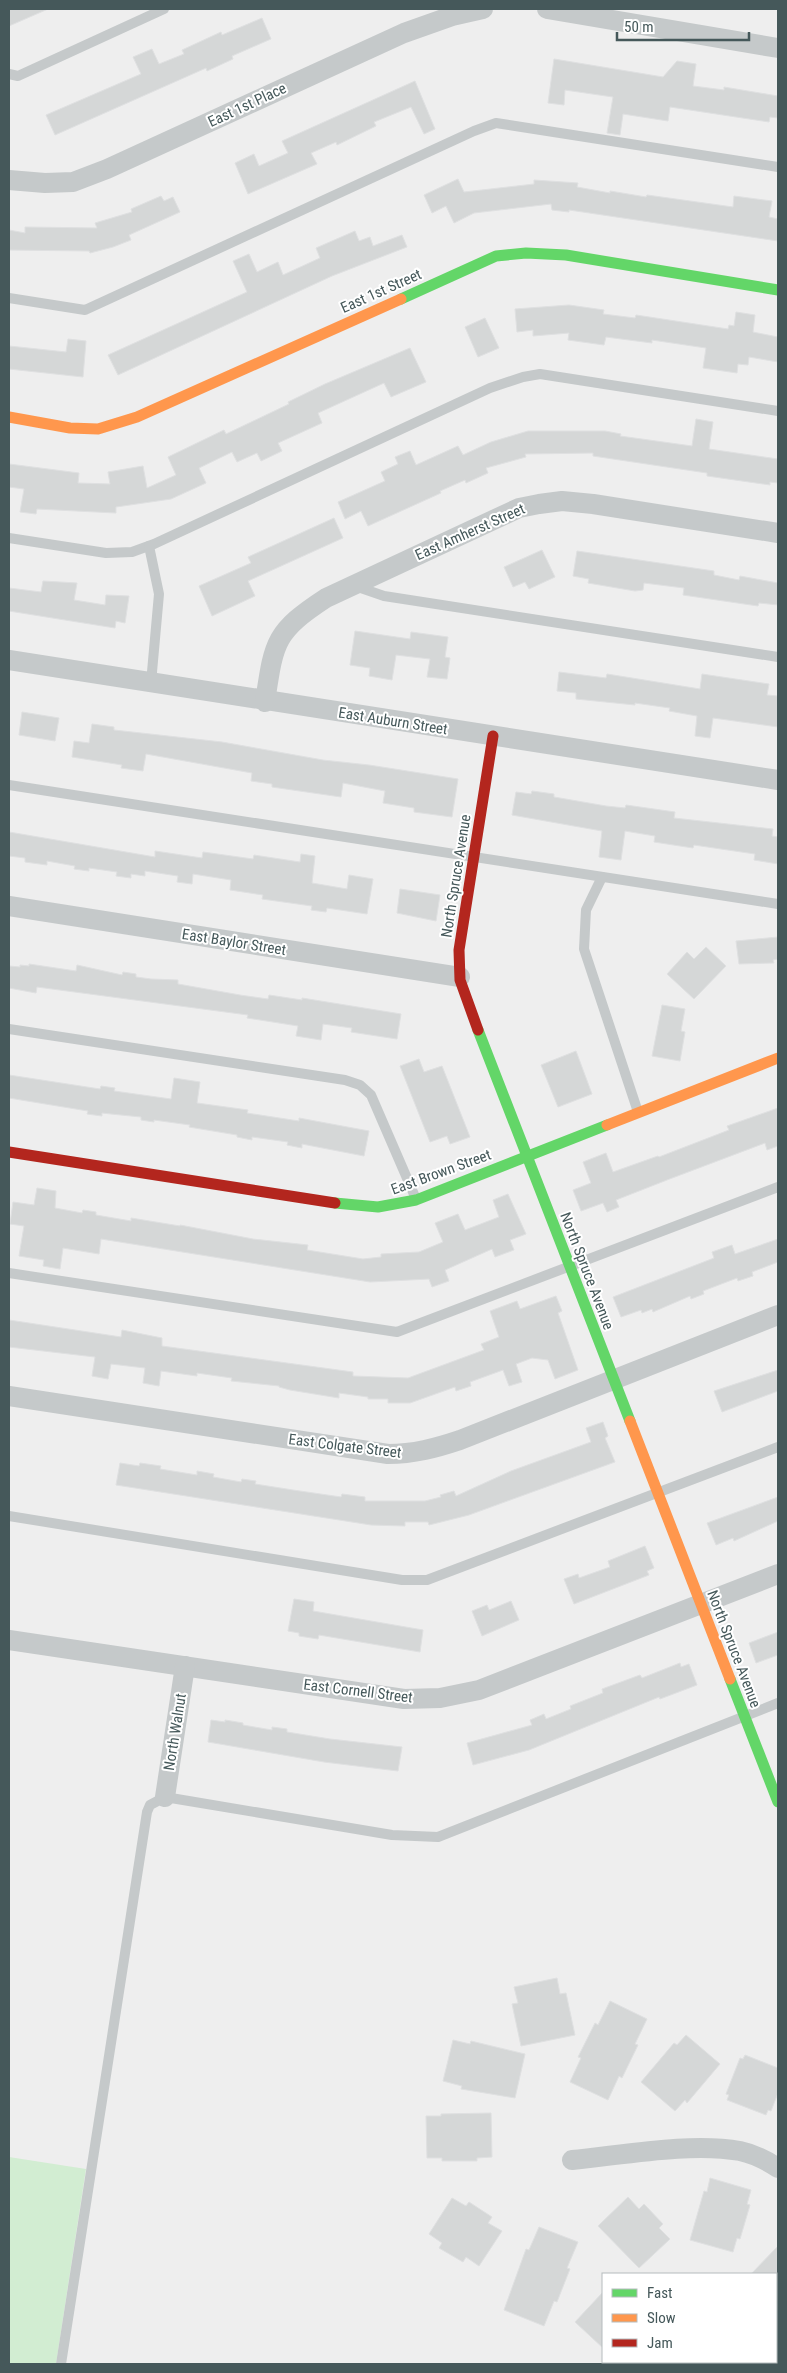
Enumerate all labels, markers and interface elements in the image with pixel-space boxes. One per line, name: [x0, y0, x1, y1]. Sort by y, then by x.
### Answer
scale bar: [617, 10, 750, 42]
text: 50 m: [624, 18, 654, 36]
street label: East 1st Place: [205, 79, 289, 131]
street label: East 1st Street: [338, 265, 424, 317]
street label: East Amherst Street: [412, 500, 528, 564]
street label: East Auburn Street: [337, 703, 449, 739]
street label: North Spruce Avenue: [437, 813, 475, 939]
street label: East Baylor Street: [181, 925, 287, 959]
street label: East Brown Street: [389, 1146, 493, 1198]
street label: North Spruce Avenue: [556, 1210, 618, 1332]
street label: East Colgate Street: [288, 1430, 402, 1462]
street label: North Spruce Avenue: [703, 1588, 765, 1710]
street label: East Cornell Street: [302, 1675, 414, 1707]
street label: North Walnut: [160, 1692, 190, 1772]
legend: [602, 2273, 777, 2363]
text: Fast: [647, 2284, 672, 2302]
text: Slow: [647, 2309, 676, 2327]
text: Jam: [647, 2334, 673, 2352]

